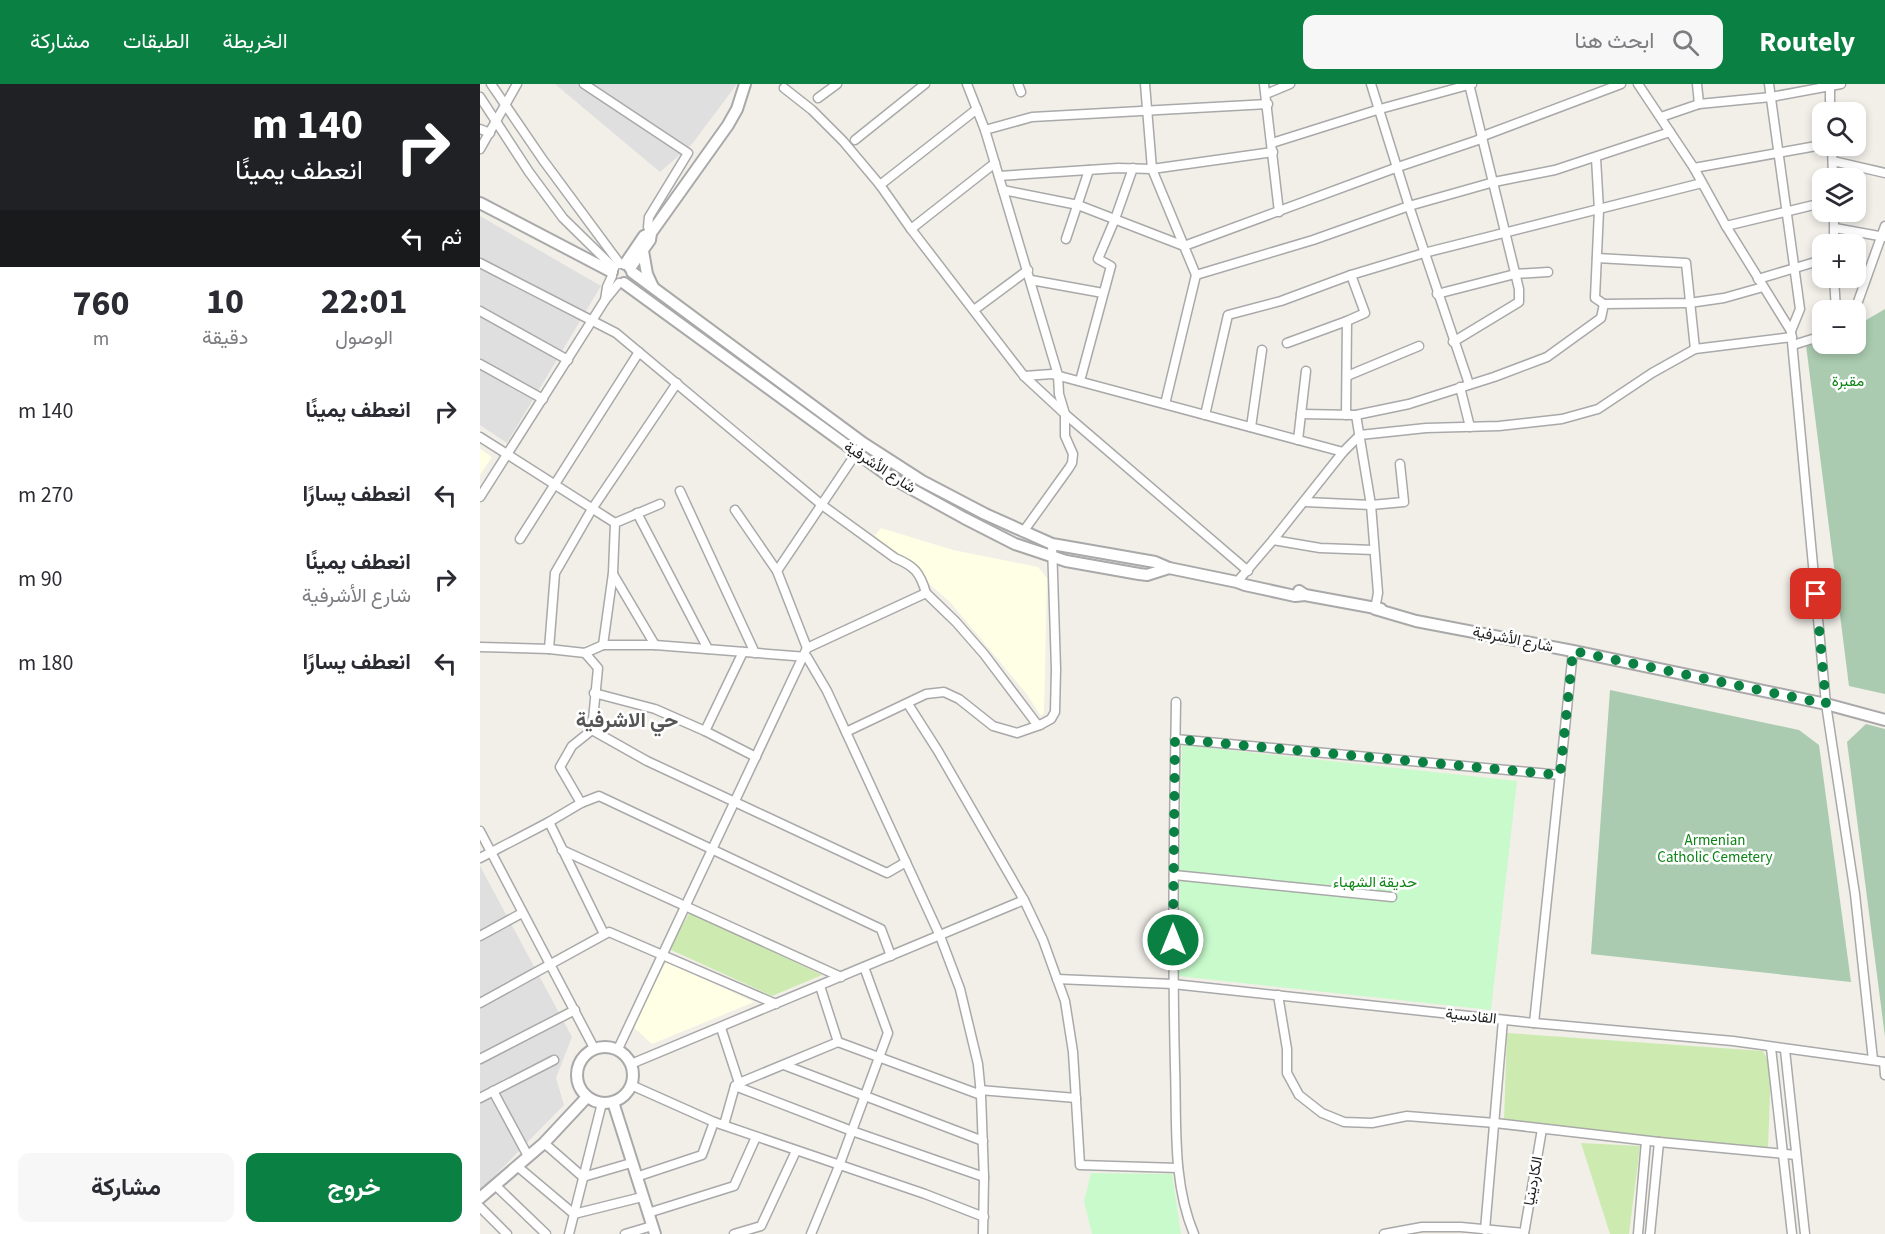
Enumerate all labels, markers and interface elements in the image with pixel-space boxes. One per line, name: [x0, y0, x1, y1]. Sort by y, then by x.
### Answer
search box: [1303, 15, 1723, 69]
text: Routely: [1759, 22, 1855, 62]
text: ابحث هنا: [1574, 25, 1654, 57]
text: مشاركة: [30, 26, 90, 56]
text: الطبقات: [123, 26, 190, 56]
text: الخريطة: [223, 26, 288, 56]
icon: search: [1669, 26, 1702, 59]
text: 140 m: [252, 95, 363, 155]
map controls: [1812, 102, 1866, 354]
button: search: [1812, 102, 1866, 156]
icon: right: [384, 108, 462, 186]
text: انعطف يمينًا: [235, 151, 363, 190]
button: layers: [1812, 168, 1866, 222]
text: ثم: [441, 221, 462, 253]
icon: left: [396, 222, 429, 255]
button: +: [1812, 234, 1866, 288]
text: 10: [206, 276, 244, 327]
text: 22:01: [321, 276, 408, 327]
text: 760: [72, 278, 130, 329]
button: −: [1812, 300, 1866, 354]
text: دقيقة: [202, 324, 248, 352]
text: الوصول: [335, 324, 393, 352]
text: m: [93, 325, 109, 353]
park label: مقبرة: [1832, 371, 1864, 392]
text: انعطف يمينًا: [305, 394, 411, 426]
text: 140 m: [18, 395, 73, 427]
icon: right: [429, 395, 462, 428]
street label: شارع الأشرفية: [840, 436, 920, 499]
text: انعطف يسارًا: [302, 478, 411, 510]
text: 270 m: [18, 479, 73, 511]
icon: left: [429, 479, 462, 512]
text: انعطف يمينًا: [305, 546, 411, 578]
text: 90 m: [18, 563, 63, 595]
icon: right: [429, 563, 462, 596]
pin: [1790, 568, 1841, 619]
icon: arrive: [1799, 577, 1832, 610]
text: شارع الأشرفية: [302, 582, 411, 610]
street label: شارع الأشرفية: [1471, 621, 1555, 658]
text: انعطف يسارًا: [302, 646, 411, 678]
text: 180 m: [18, 647, 73, 679]
icon: left: [429, 647, 462, 680]
district label: حي الاشرفية: [576, 705, 678, 737]
park label: Armenian Catholic Cemetery: [1657, 830, 1773, 868]
park label: حديقة الشهباء: [1333, 872, 1417, 893]
position arrow: [1141, 908, 1205, 972]
street label: القادسية: [1444, 1003, 1498, 1030]
button: مشاركة: [18, 1153, 234, 1222]
button: خروج: [246, 1153, 462, 1222]
street label: الكاردينيا: [1519, 1155, 1548, 1207]

